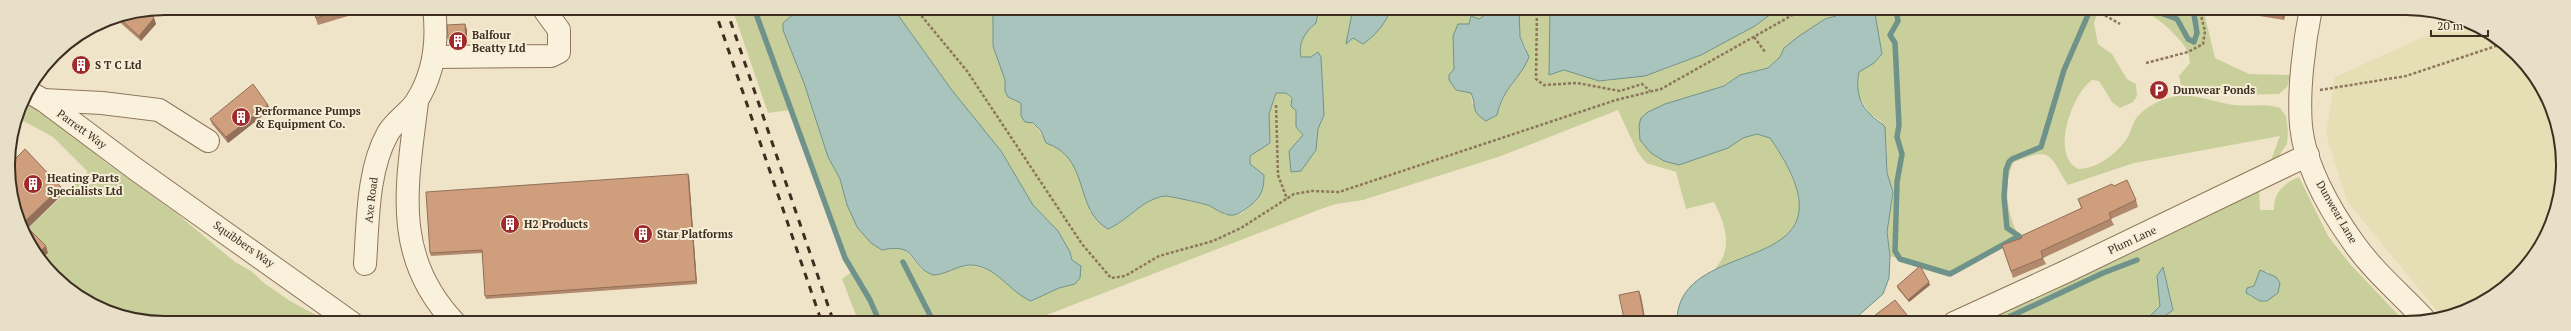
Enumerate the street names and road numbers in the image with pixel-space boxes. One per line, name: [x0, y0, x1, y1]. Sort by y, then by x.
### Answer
street label: Parrett Way: [55, 106, 110, 152]
street label: Axe Road: [361, 176, 381, 224]
street label: Dunwear Lane: [2313, 178, 2361, 246]
street label: Squibbers Way: [211, 218, 278, 270]
street label: Plum Lane: [2105, 222, 2159, 257]

